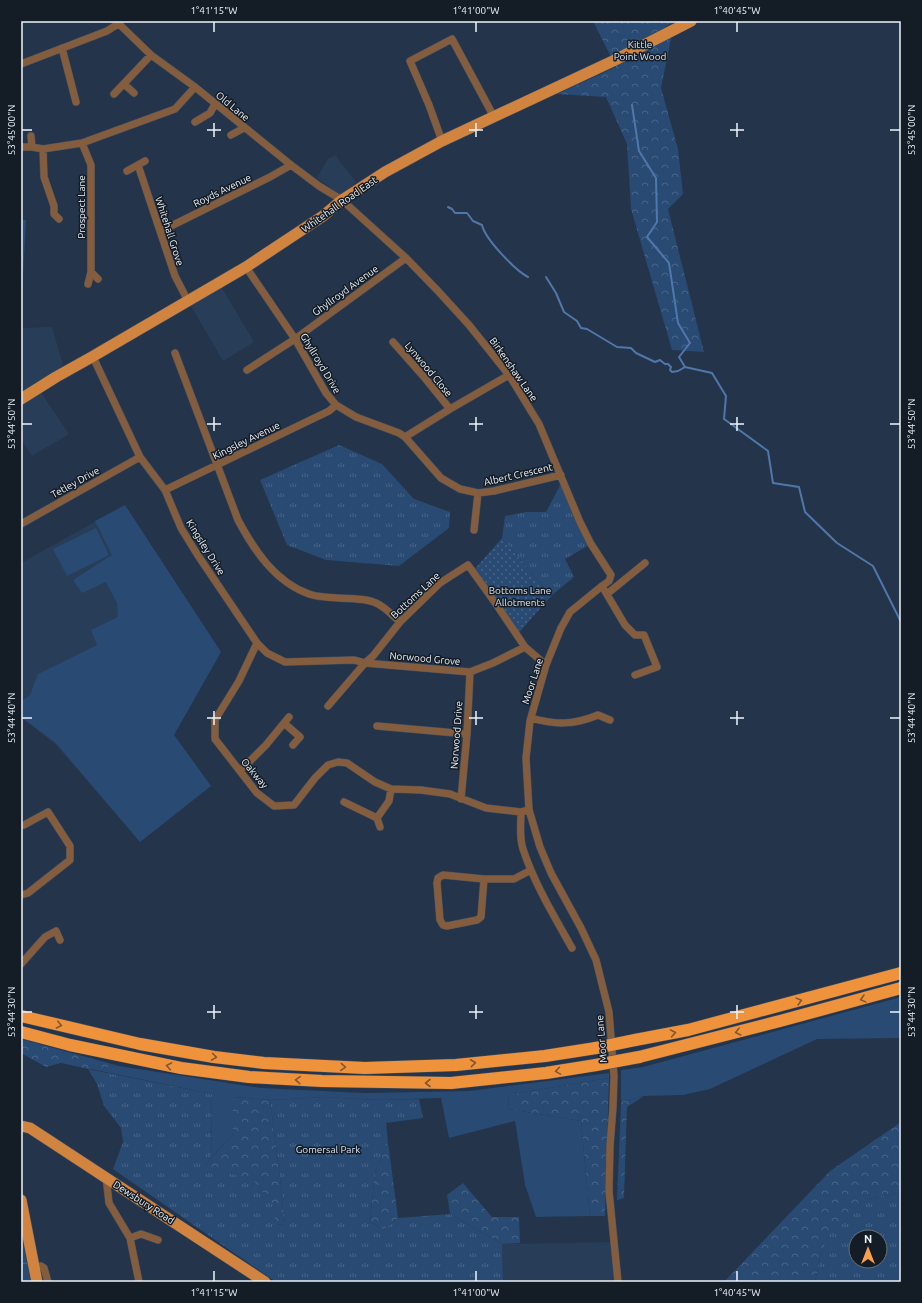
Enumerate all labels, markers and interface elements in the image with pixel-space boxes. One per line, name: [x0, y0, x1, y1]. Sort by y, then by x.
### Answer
text: 1°41'15"W: [190, 5, 238, 16]
text: 1°41'00"W: [452, 5, 500, 16]
text: 1°40'45"W: [713, 5, 761, 16]
park label: Kittle Point Wood: [614, 39, 667, 62]
street label: Old Lane: [214, 89, 252, 123]
text: 53°45'00"N: [6, 105, 17, 155]
text: 53°45'00"N: [906, 105, 917, 155]
street label: Royds Avenue: [191, 172, 253, 209]
street label: Whitehall Road East: [299, 174, 379, 235]
street label: Prospect Lane: [76, 175, 87, 239]
street label: Whitehall Grove: [153, 195, 186, 267]
street label: Ghyllroyd Avenue: [310, 263, 380, 318]
street label: Ghyllroyd Drive: [298, 331, 343, 395]
street label: Birkenshaw Lane: [487, 335, 540, 403]
street label: Lynwood Close: [403, 340, 455, 399]
text: 53°44'50"N: [6, 399, 17, 449]
text: 53°44'50"N: [906, 399, 917, 449]
street label: Kingsley Avenue: [211, 419, 282, 461]
street label: Albert Crescent: [483, 461, 554, 488]
street label: Tetley Drive: [49, 465, 101, 500]
street label: Kingsley Drive: [184, 517, 227, 577]
street label: Bottoms Lane: [389, 570, 442, 621]
park label: Bottoms Lane Allotments: [489, 585, 551, 608]
street label: Norwood Grove: [389, 650, 461, 667]
street label: Moor Lane: [520, 657, 545, 706]
text: 53°44'40"N: [6, 693, 17, 743]
text: 53°44'40"N: [906, 693, 917, 743]
street label: Norwood Drive: [449, 701, 464, 769]
street label: Oakway: [239, 756, 270, 791]
text: 53°44'30"N: [6, 987, 17, 1037]
text: 53°44'30"N: [906, 987, 917, 1037]
one-way arrow: [860, 994, 867, 1002]
one-way arrow: [795, 997, 802, 1006]
street label: Moor Lane: [594, 1015, 609, 1063]
one-way arrow: [56, 1020, 62, 1028]
one-way arrow: [734, 1027, 741, 1035]
one-way arrow: [670, 1029, 676, 1038]
one-way arrow: [211, 1052, 217, 1060]
one-way arrow: [470, 1059, 476, 1068]
one-way arrow: [166, 1062, 172, 1070]
one-way arrow: [340, 1062, 346, 1071]
one-way arrow: [554, 1066, 561, 1075]
one-way arrow: [295, 1075, 301, 1084]
one-way arrow: [425, 1079, 431, 1087]
park label: Gomersal Park: [296, 1144, 360, 1155]
street label: Dewsbury Road: [111, 1179, 176, 1226]
north arrow: [848, 1229, 888, 1269]
text: N: [864, 1233, 872, 1245]
text: 1°41'15"W: [190, 1287, 238, 1298]
text: 1°41'00"W: [452, 1287, 500, 1298]
text: 1°40'45"W: [713, 1287, 761, 1298]

